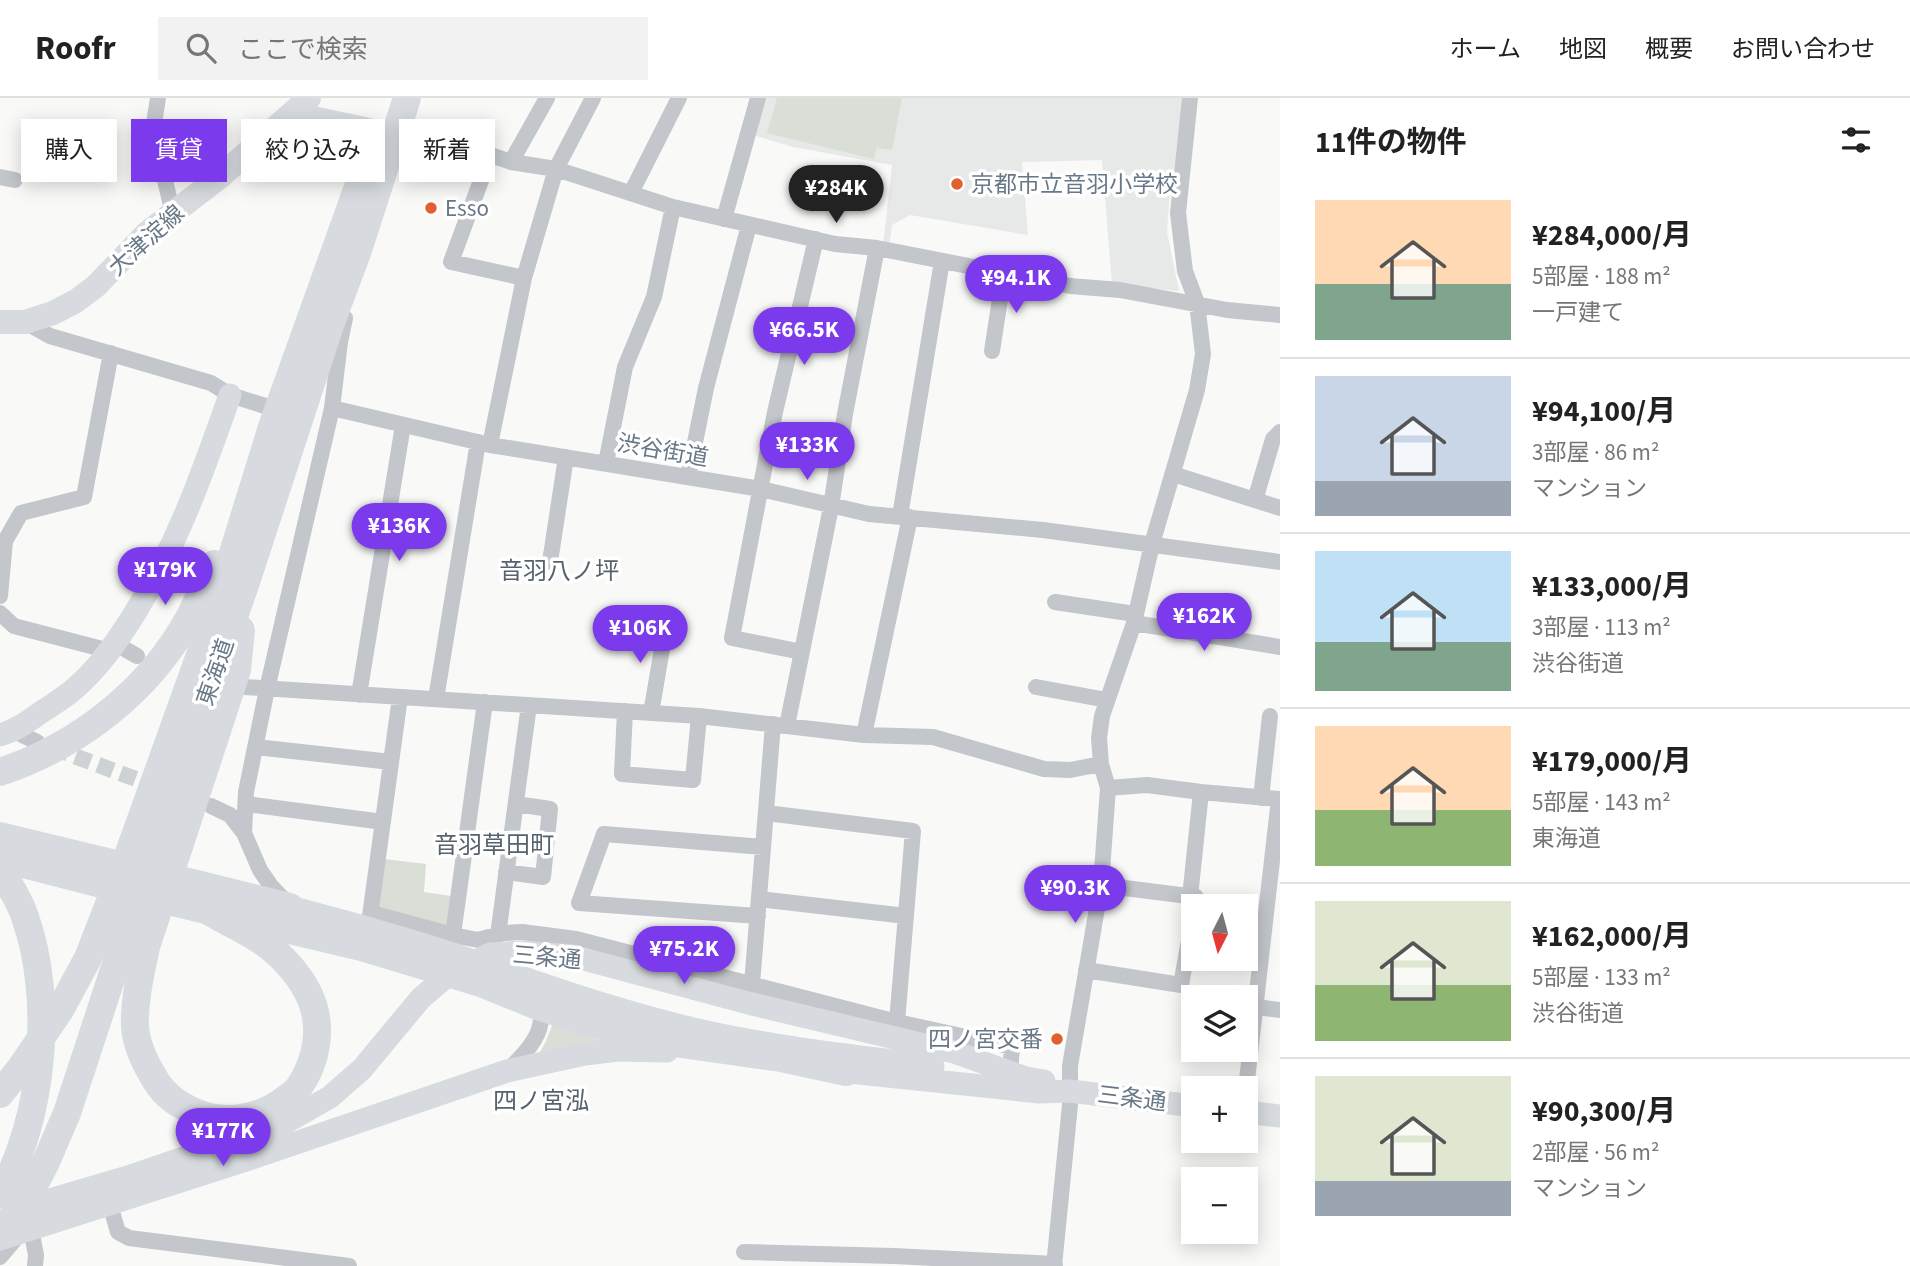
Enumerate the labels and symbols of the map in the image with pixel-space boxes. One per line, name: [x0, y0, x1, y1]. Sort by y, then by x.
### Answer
pin: ¥284K: [787, 166, 885, 225]
place label: 京都市立音羽小学校: [971, 168, 1178, 201]
marker: 京都市立音羽小学校: [949, 176, 965, 192]
place label: Esso: [445, 192, 489, 225]
street label: 大津淀線: [101, 197, 192, 283]
marker: Esso: [423, 200, 439, 216]
pin: ¥94.1K: [959, 256, 1073, 315]
pin: ¥66.5K: [747, 308, 861, 367]
pin: ¥133K: [758, 422, 856, 482]
street label: 渋谷街道: [615, 426, 711, 475]
pin: ¥136K: [350, 504, 448, 563]
pin: ¥179K: [116, 547, 214, 607]
district label: 音羽八ノ坪: [499, 554, 619, 589]
pin: ¥162K: [1155, 594, 1253, 653]
pin: ¥106K: [591, 606, 689, 665]
street label: 東海道: [189, 634, 242, 710]
district label: 音羽草田町: [434, 828, 554, 863]
pin: ¥90.3K: [1018, 866, 1132, 925]
north arrow: [1181, 894, 1258, 971]
pin: ¥75.2K: [627, 926, 741, 986]
street label: 三条通: [511, 938, 583, 977]
place label: 四ノ宮交番: [928, 1023, 1043, 1056]
marker: 四ノ宮交番: [1049, 1031, 1065, 1047]
street label: 三条通: [1096, 1078, 1168, 1119]
district label: 四ノ宮泓: [493, 1084, 589, 1119]
pin: ¥177K: [174, 1108, 272, 1168]

